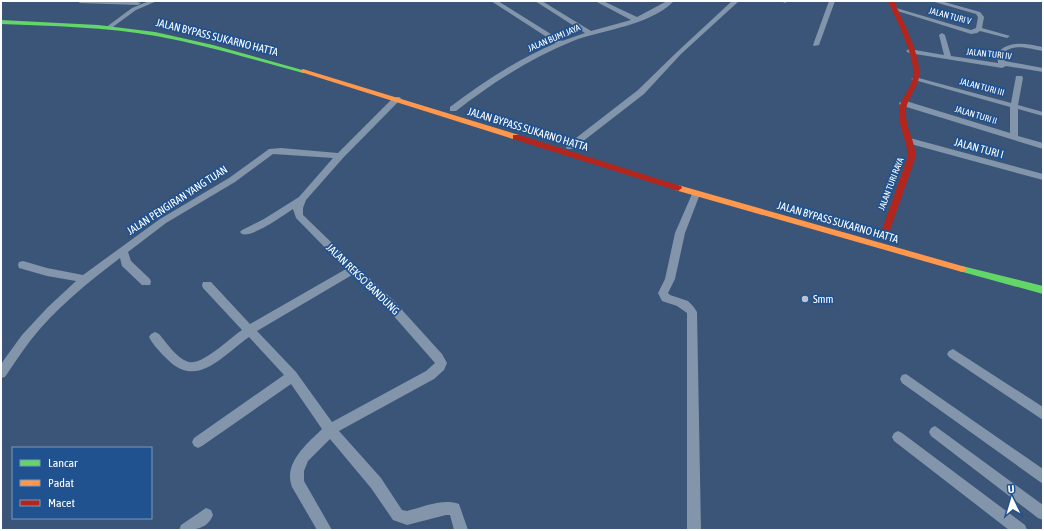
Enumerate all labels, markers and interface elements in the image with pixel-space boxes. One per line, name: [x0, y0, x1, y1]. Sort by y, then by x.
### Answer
street label: JALAN TURI V: [928, 6, 973, 27]
street label: JALAN BYPASS SUKARNO HATTA: [155, 16, 280, 58]
street label: JALAN BUMI JAYA: [526, 22, 582, 53]
street label: JALAN TURI IV: [966, 47, 1013, 61]
street label: JALAN TURI III: [959, 76, 1005, 98]
street label: JALAN TURI II: [954, 104, 998, 126]
street label: JALAN BYPASS SUKARNO HATTA: [466, 105, 590, 153]
street label: JALAN TURI I: [953, 136, 1005, 160]
street label: JALAN TURI RAYA: [876, 156, 906, 212]
street label: JALAN PENGIRAN YANG TUAN: [124, 163, 230, 237]
street label: JALAN BYPASS SUKARNO HATTA: [776, 199, 901, 245]
street label: JALAN REKSO BANDUNG: [324, 241, 402, 317]
place label: Smm: [813, 293, 834, 305]
marker: Smm: [800, 294, 810, 304]
legend: [12, 447, 152, 519]
text: Lancar: [48, 456, 78, 470]
text: Padat: [48, 476, 74, 490]
north arrow: [992, 479, 1032, 519]
text: U: [1007, 483, 1015, 495]
text: Macet: [48, 496, 76, 510]

